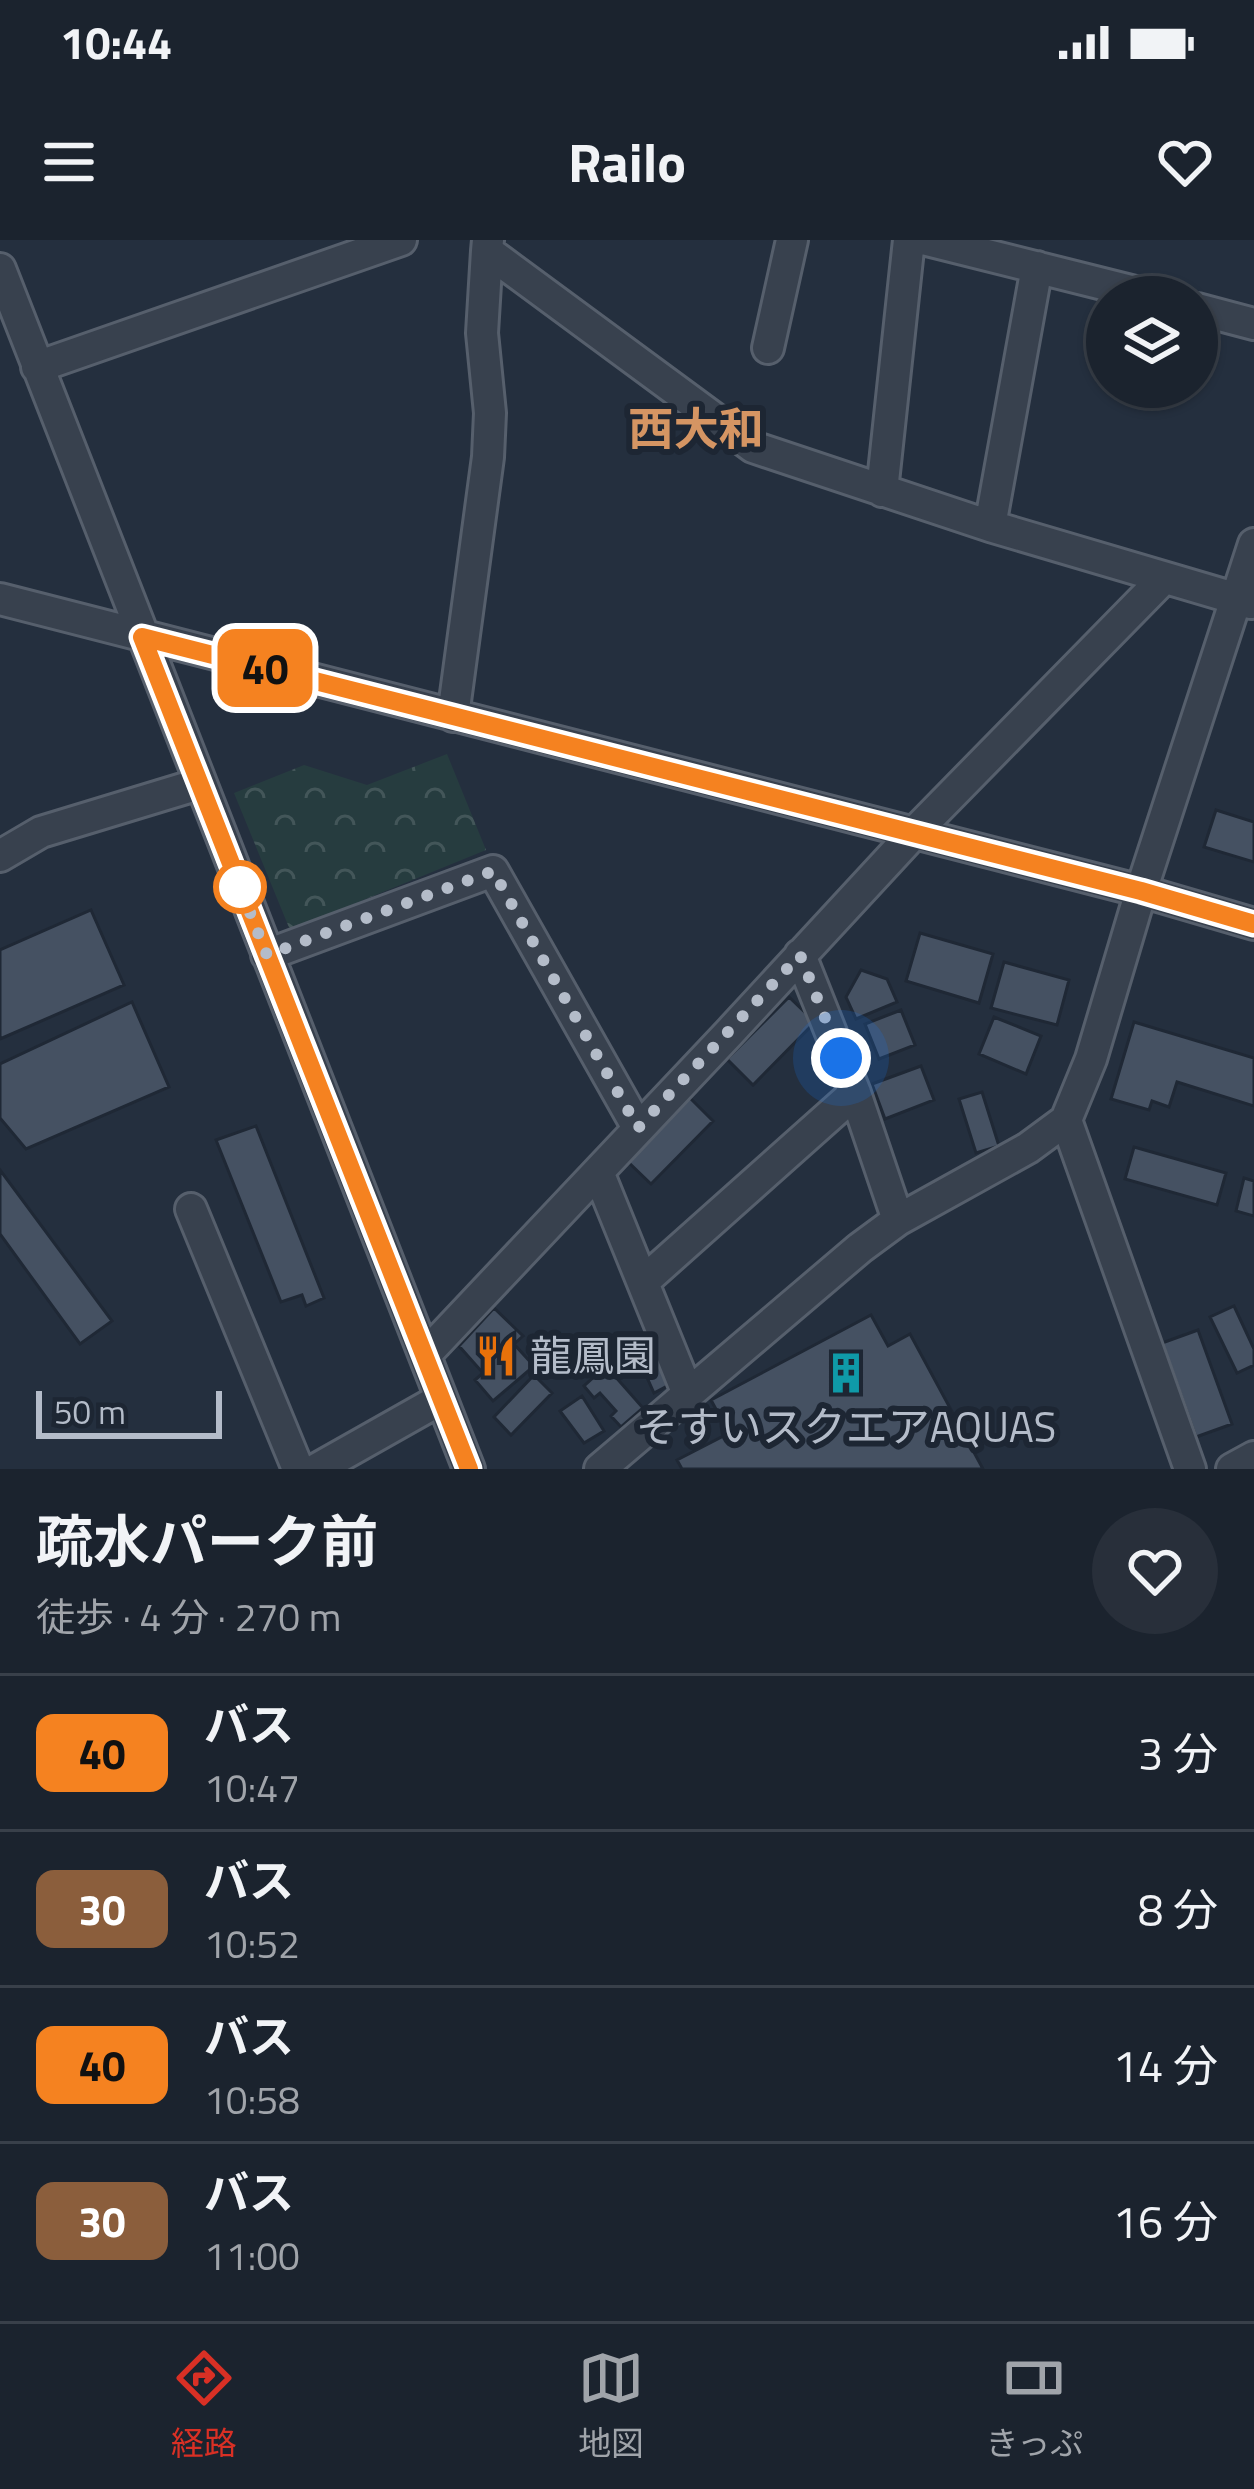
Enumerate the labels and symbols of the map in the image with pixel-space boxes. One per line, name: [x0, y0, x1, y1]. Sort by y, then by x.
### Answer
district label: 西大和: [628, 394, 764, 462]
line badge: 40: [211, 629, 319, 707]
unlabelled marker: [215, 862, 265, 912]
your location: [811, 1028, 871, 1088]
place label: 龍鳳園: [530, 1323, 656, 1387]
restaurant icon: 龍鳳園: [473, 1333, 519, 1379]
building icon: そすいスクエアAQUAS: [823, 1350, 869, 1396]
scale bar: [36, 1385, 222, 1438]
place label: そすいスクエアAQUAS: [636, 1394, 1056, 1458]

